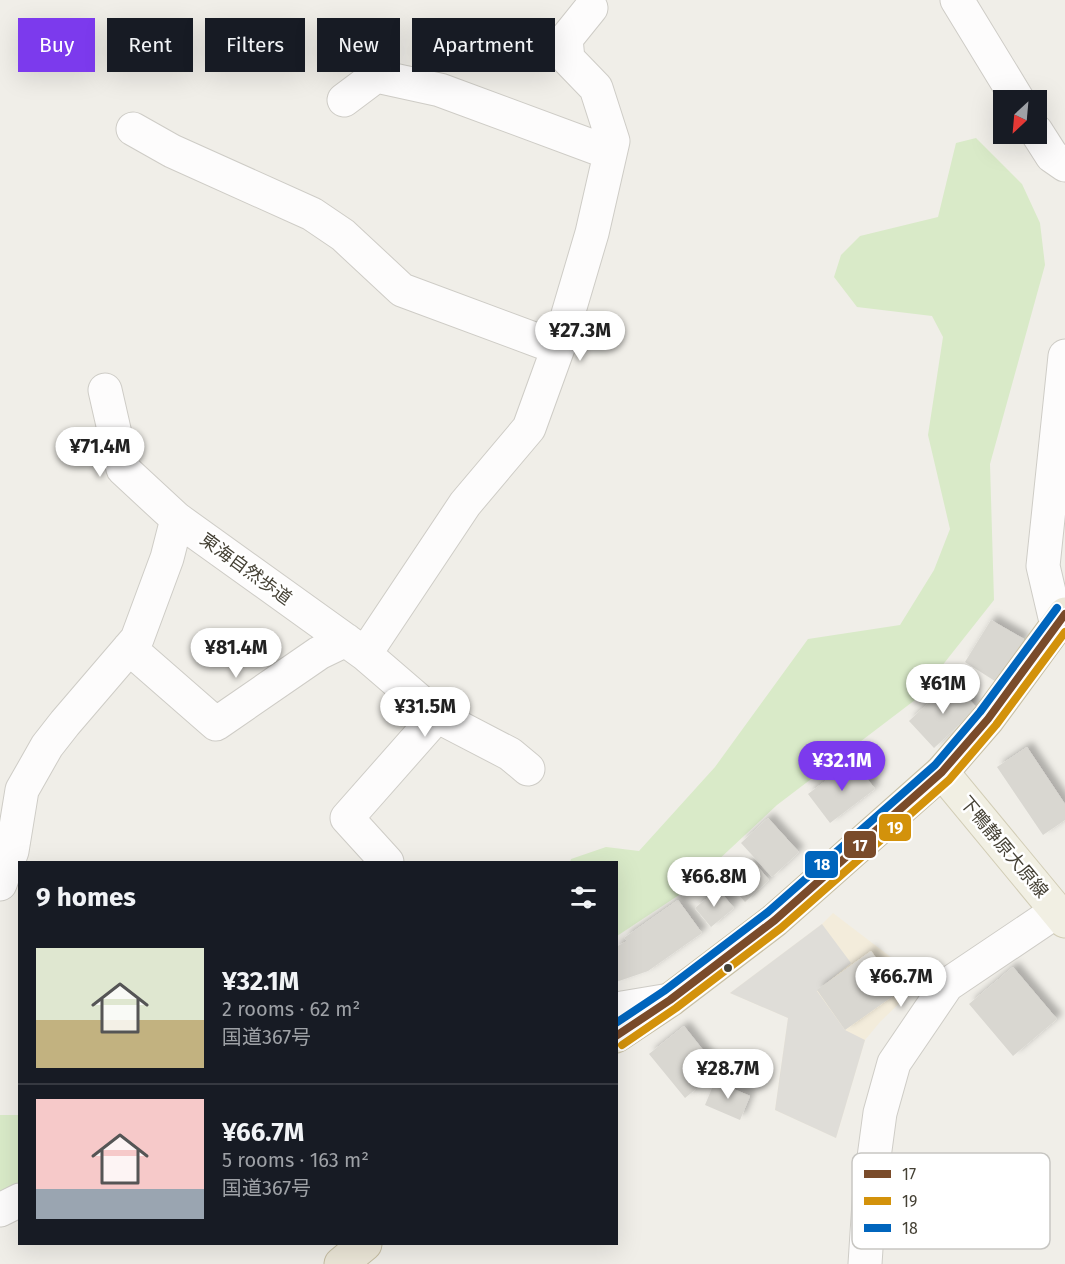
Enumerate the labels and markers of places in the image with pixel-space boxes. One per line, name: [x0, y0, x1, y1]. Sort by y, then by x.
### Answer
pin: ¥27.3M: [531, 311, 629, 362]
pin: ¥71.4M: [51, 427, 149, 478]
pin: ¥81.4M: [187, 628, 285, 679]
pin: ¥61M: [907, 664, 979, 715]
pin: ¥31.5M: [376, 687, 474, 738]
pin: ¥32.1M: [793, 741, 891, 792]
pin: ¥66.8M: [665, 857, 763, 908]
pin: ¥66.7M: [852, 957, 950, 1008]
unlabelled marker: [722, 962, 734, 974]
pin: ¥28.7M: [679, 1049, 777, 1100]

